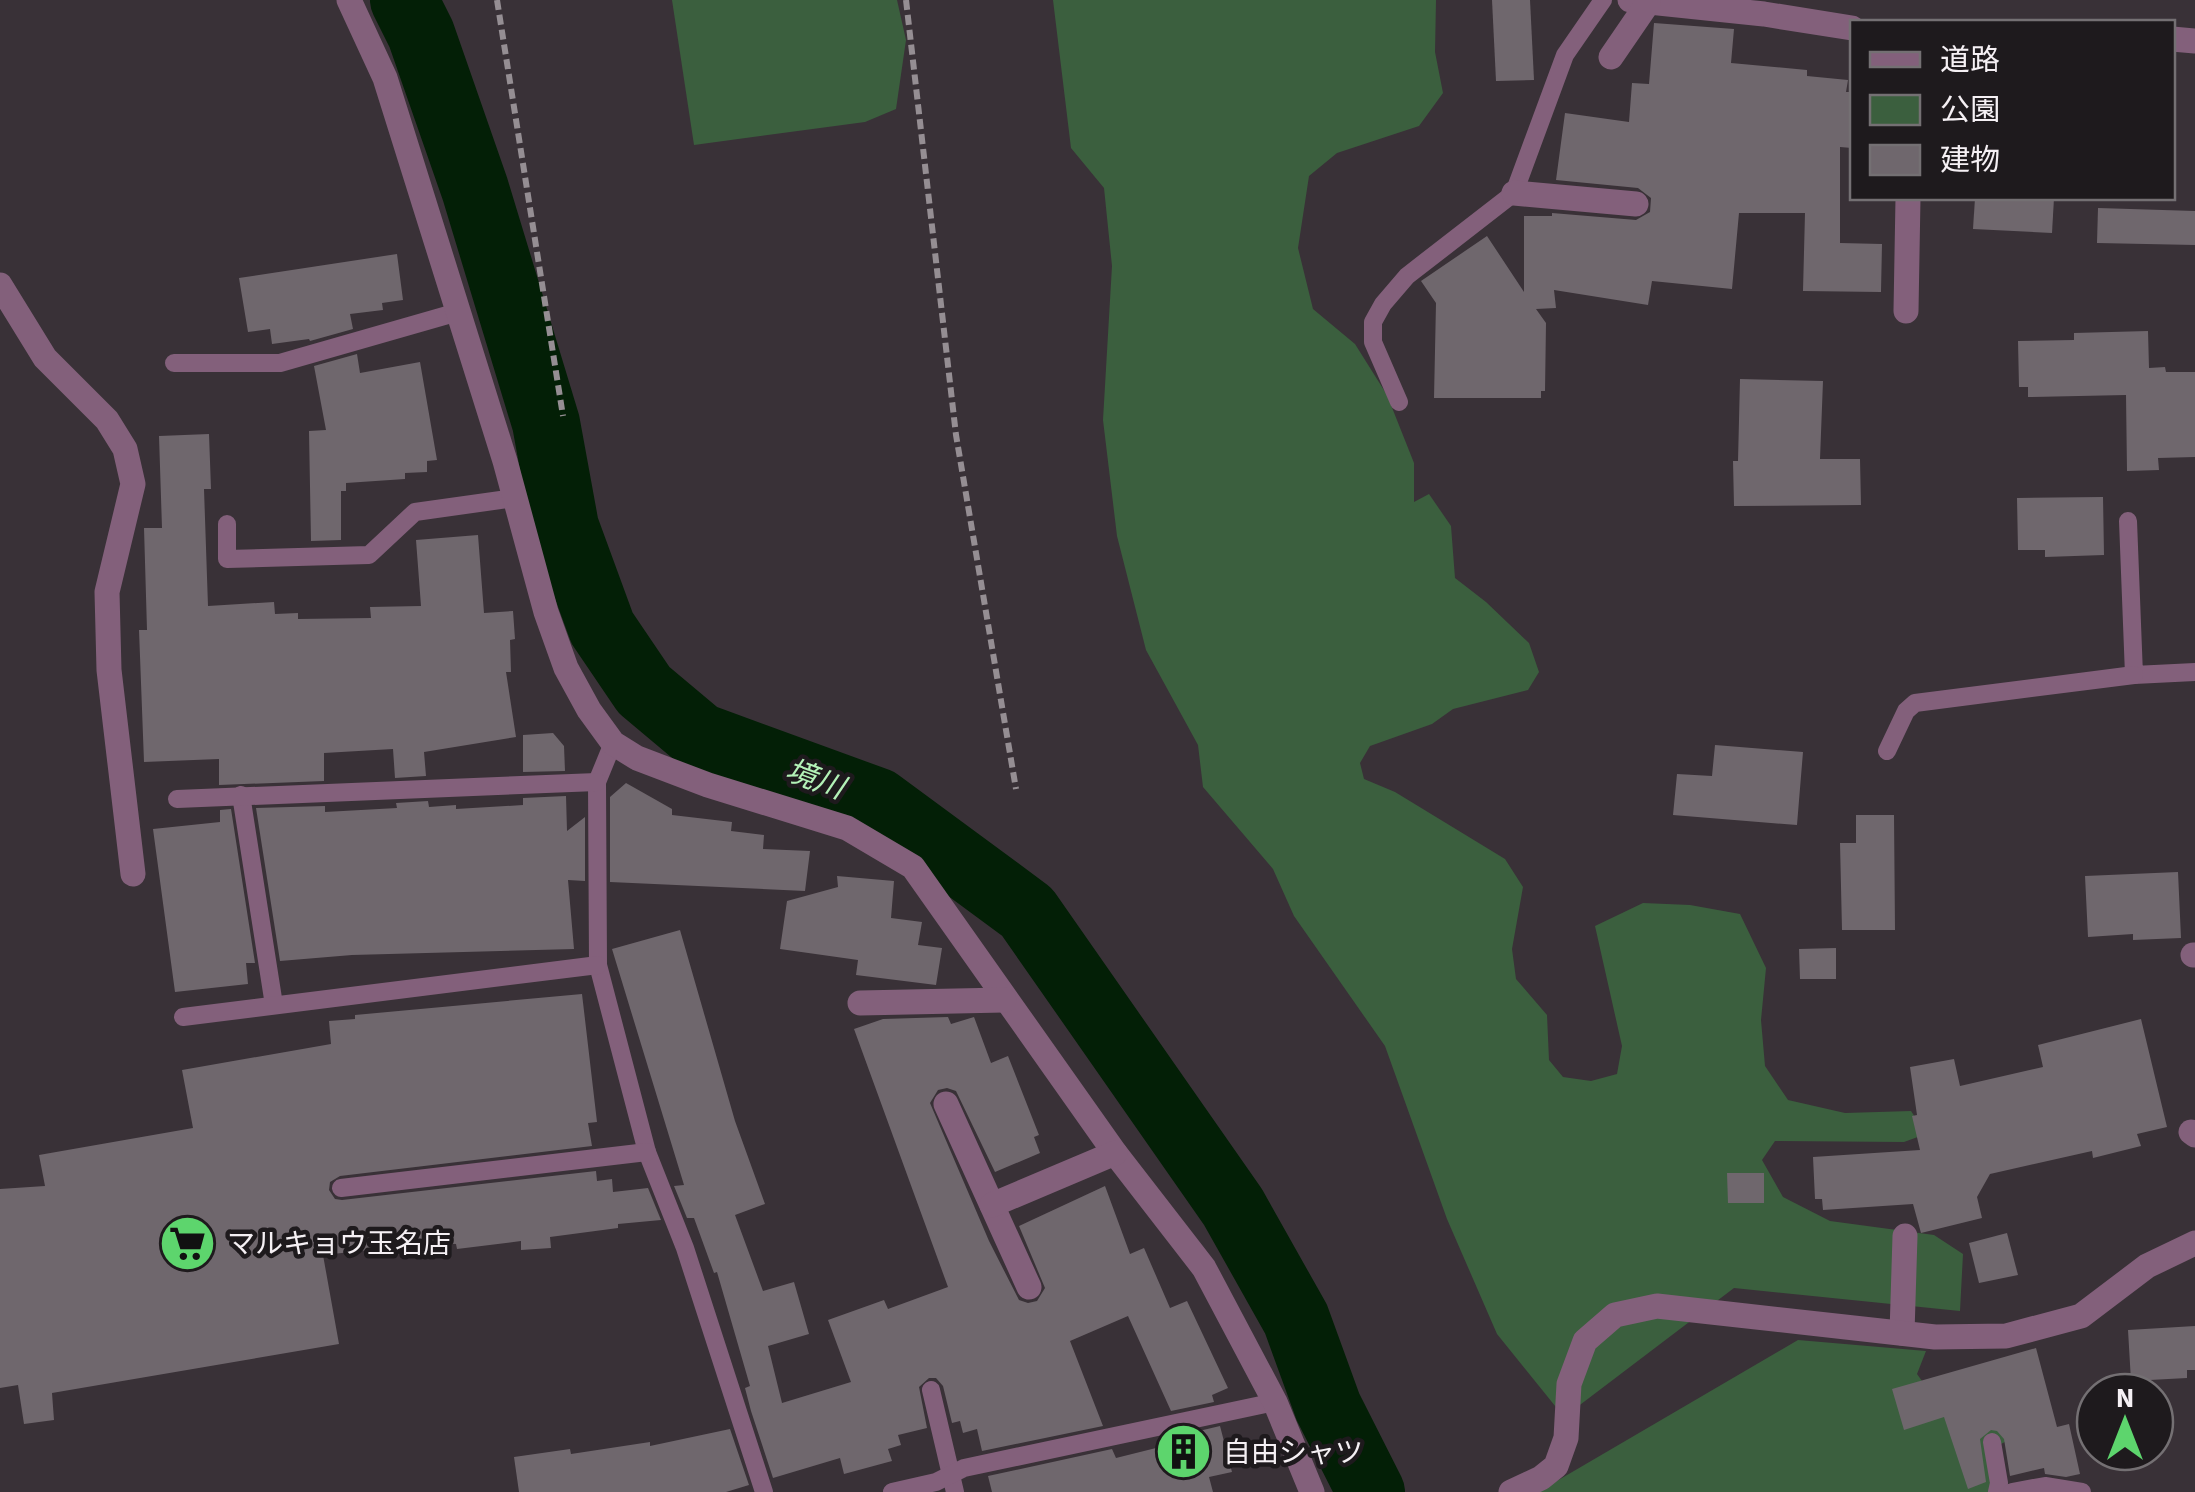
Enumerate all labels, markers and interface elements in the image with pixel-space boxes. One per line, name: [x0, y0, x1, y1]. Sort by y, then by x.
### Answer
legend: [1850, 20, 2175, 200]
text: 道路: [1940, 39, 2000, 82]
text: 公園: [1940, 89, 2000, 132]
text: 建物: [1940, 139, 2000, 182]
water label: 境川: [779, 749, 853, 811]
supermarket icon: マルキョウ玉名店: [158, 1213, 218, 1273]
place label: マルキョウ玉名店: [227, 1224, 451, 1264]
north arrow: [2075, 1372, 2175, 1472]
text: N: [2116, 1378, 2134, 1418]
building icon: 自由シャツ: [1154, 1422, 1214, 1482]
place label: 自由シャツ: [1223, 1433, 1363, 1473]

